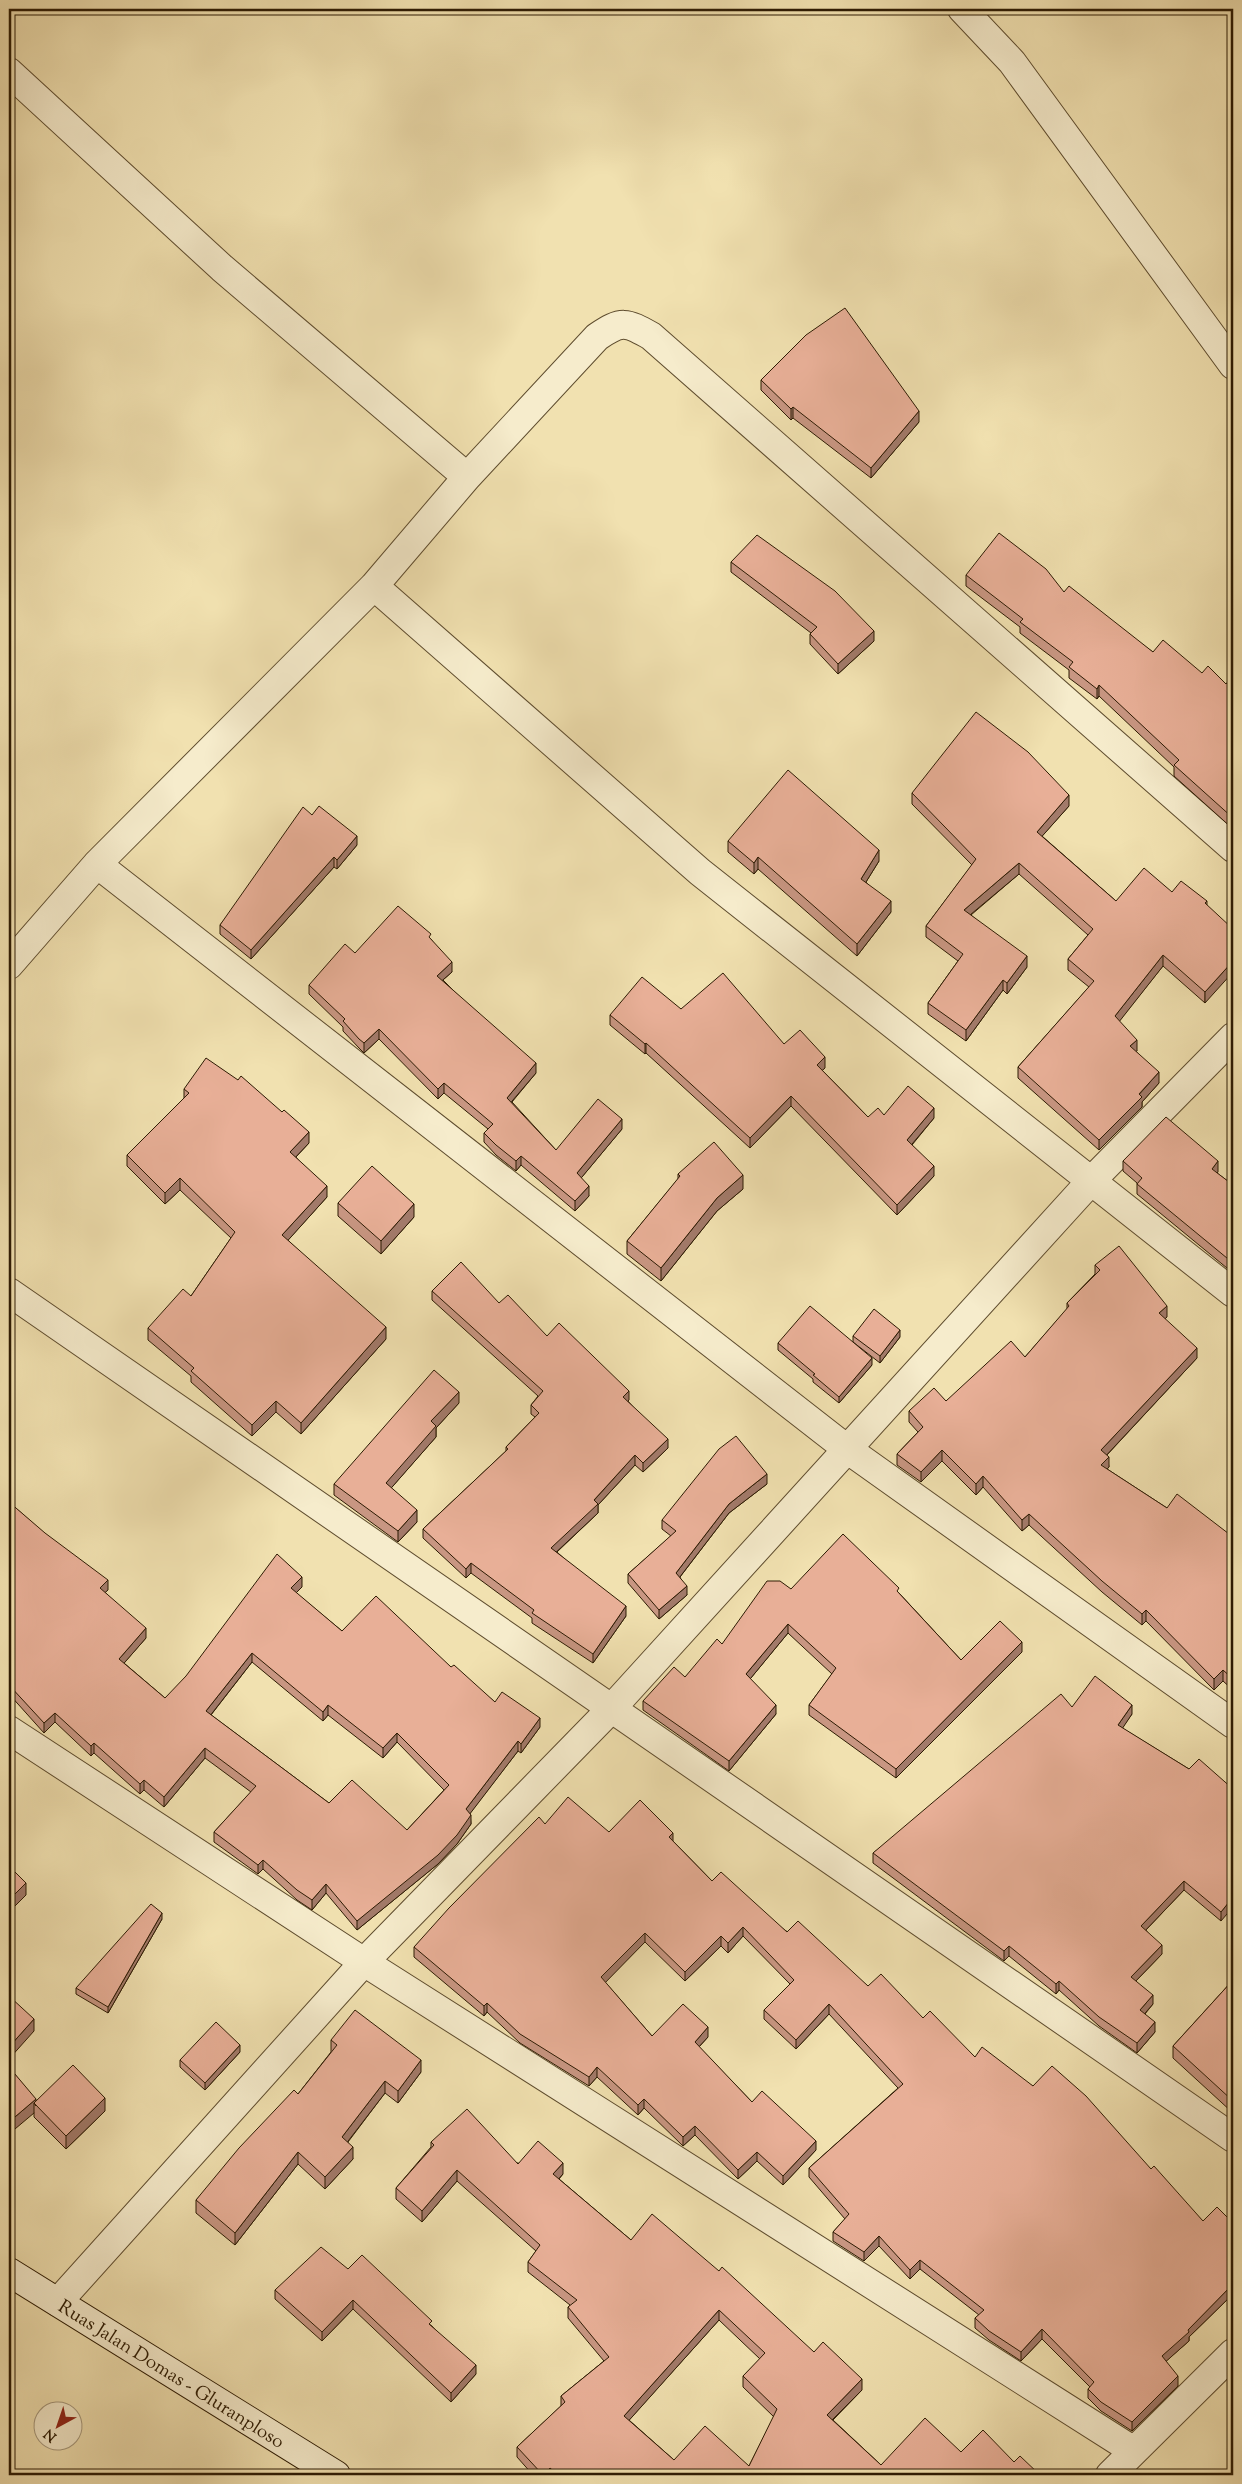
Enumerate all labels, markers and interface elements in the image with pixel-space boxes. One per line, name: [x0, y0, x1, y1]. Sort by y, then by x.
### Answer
street label: Ruas Jalan Domas - Gluranploso: [52, 2294, 289, 2456]
north arrow: [32, 2402, 82, 2452]
text: N: [40, 2423, 62, 2446]

